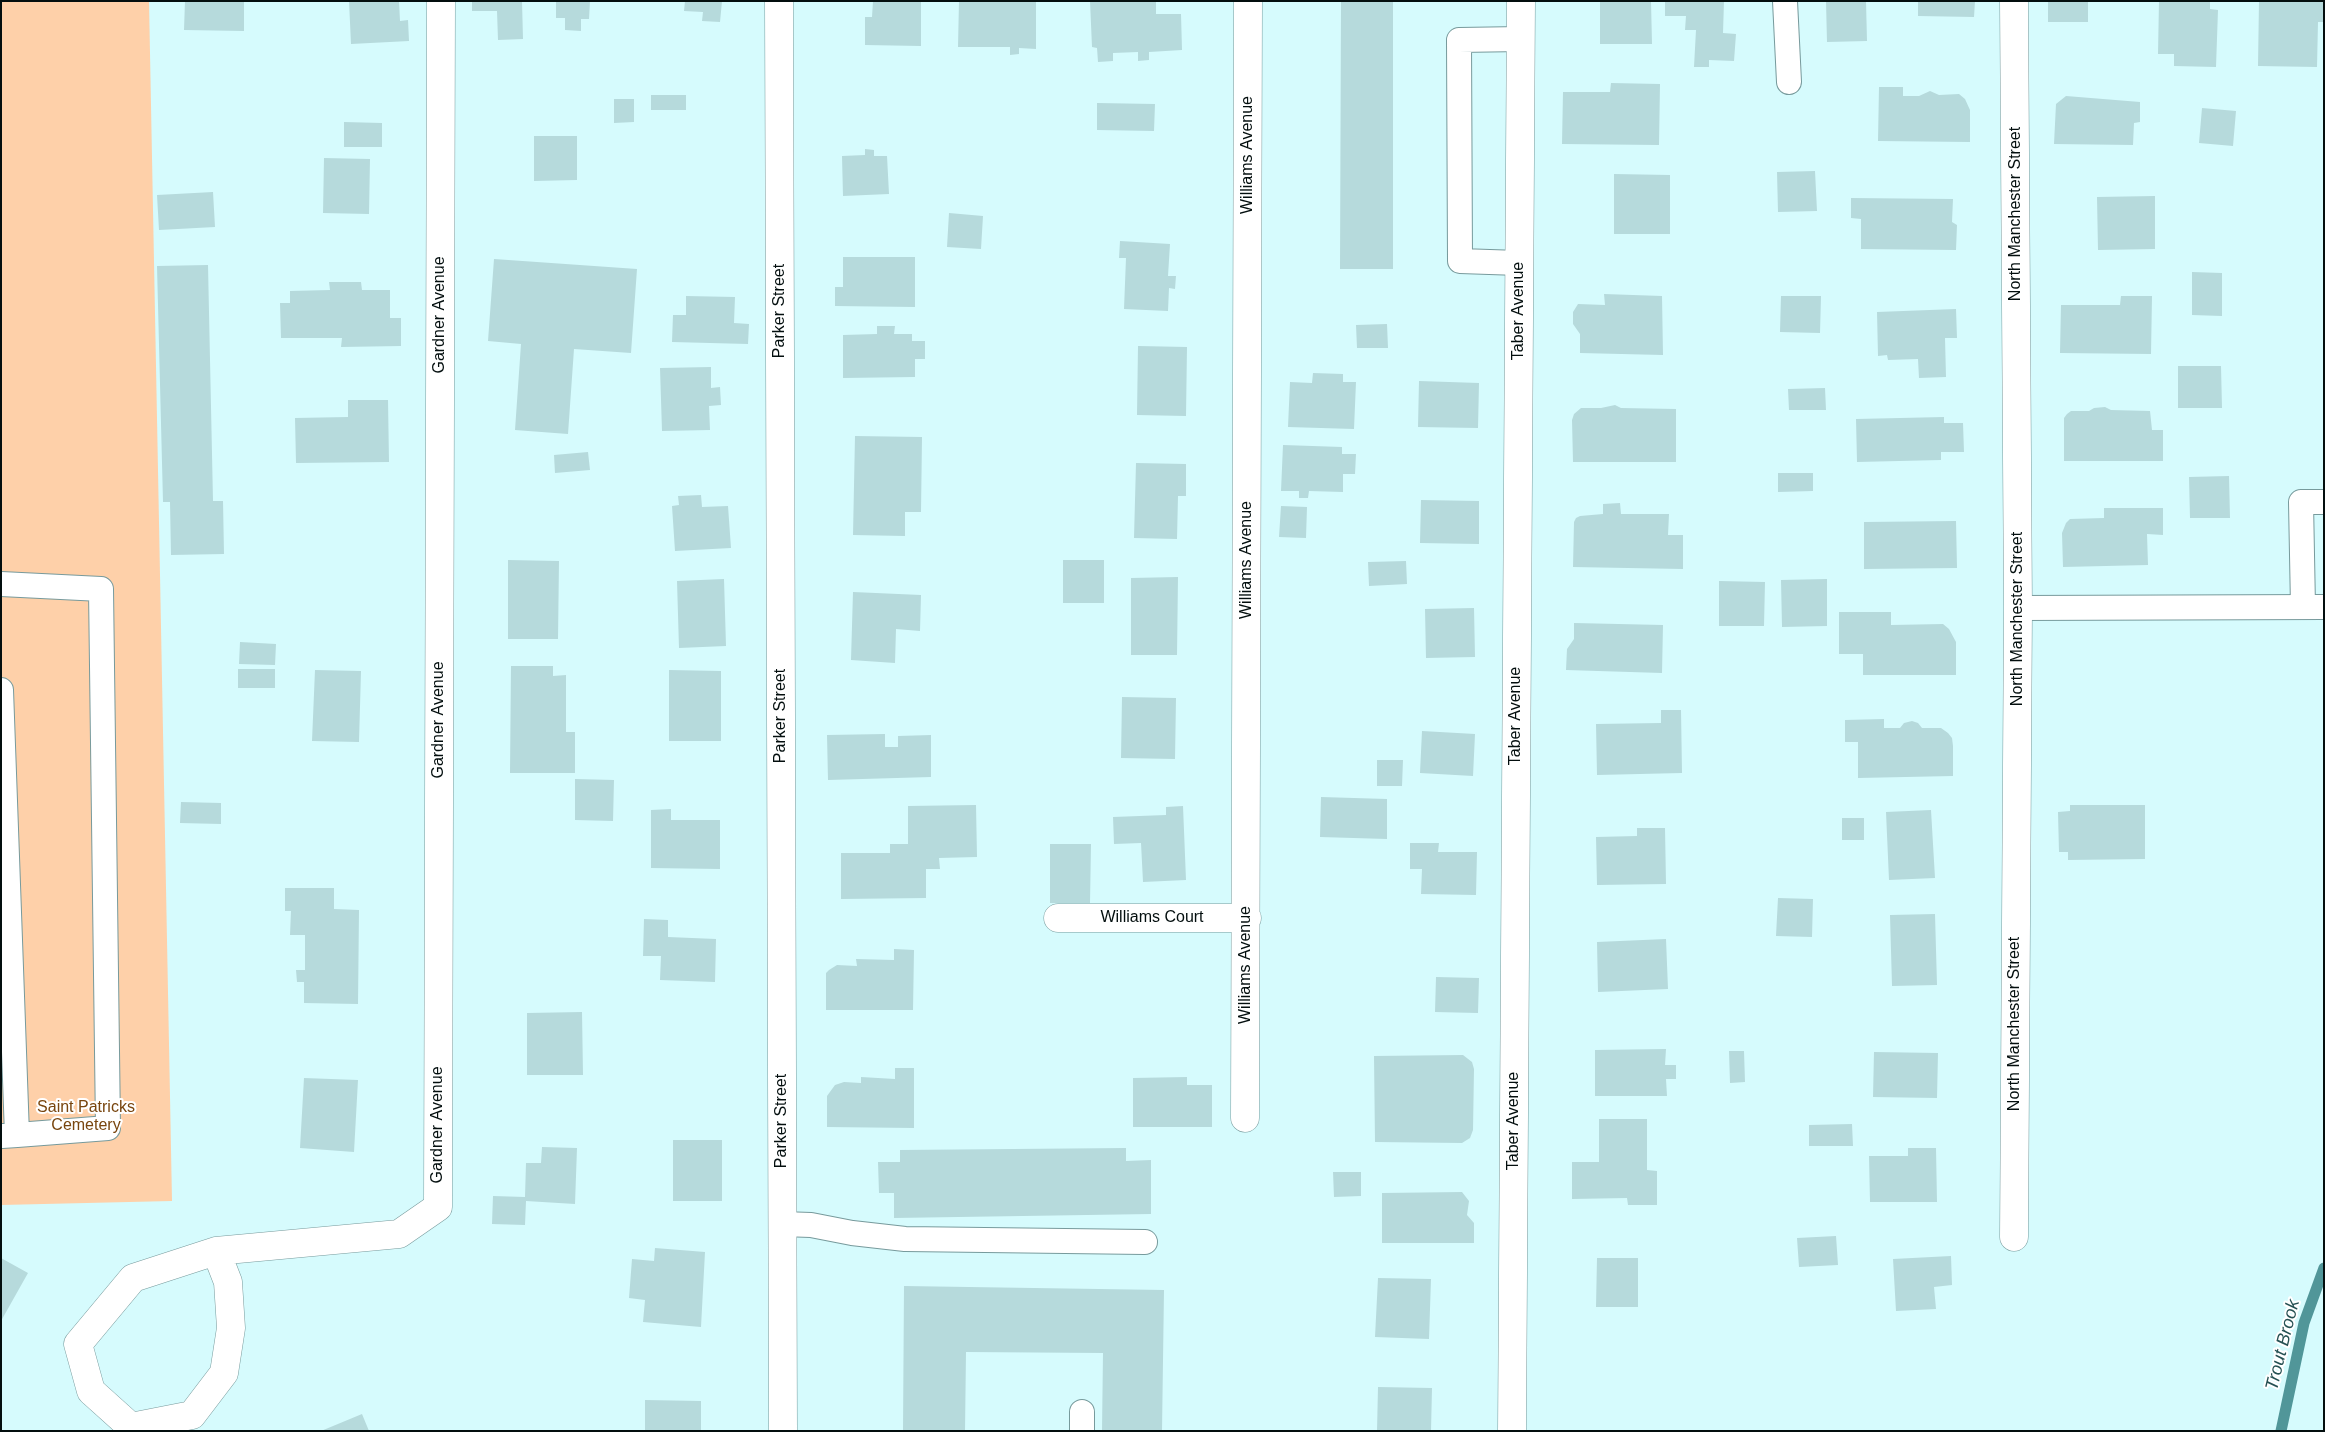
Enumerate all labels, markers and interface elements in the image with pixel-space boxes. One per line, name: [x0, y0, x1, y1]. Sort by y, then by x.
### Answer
street label: Williams Avenue: [1238, 96, 1258, 214]
street label: North Manchester Street: [2006, 127, 2026, 301]
street label: Gardner Avenue: [430, 256, 450, 374]
street label: Taber Avenue: [1509, 262, 1529, 360]
street label: Parker Street: [770, 264, 790, 358]
street label: Williams Avenue: [1237, 501, 1257, 619]
street label: North Manchester Street: [2008, 532, 2028, 706]
street label: Gardner Avenue: [429, 661, 449, 779]
street label: Taber Avenue: [1506, 667, 1526, 765]
street label: Parker Street: [771, 669, 791, 763]
street label: Williams Avenue: [1236, 906, 1256, 1024]
street label: Williams Court: [1100, 908, 1204, 928]
street label: North Manchester Street: [2005, 937, 2025, 1111]
street label: Gardner Avenue: [428, 1066, 448, 1184]
street label: Taber Avenue: [1504, 1072, 1524, 1170]
street label: Parker Street: [772, 1074, 792, 1168]
park label: Saint Patricks Cemetery: [37, 1098, 135, 1136]
water label: Trout Brook: [2261, 1297, 2305, 1393]

